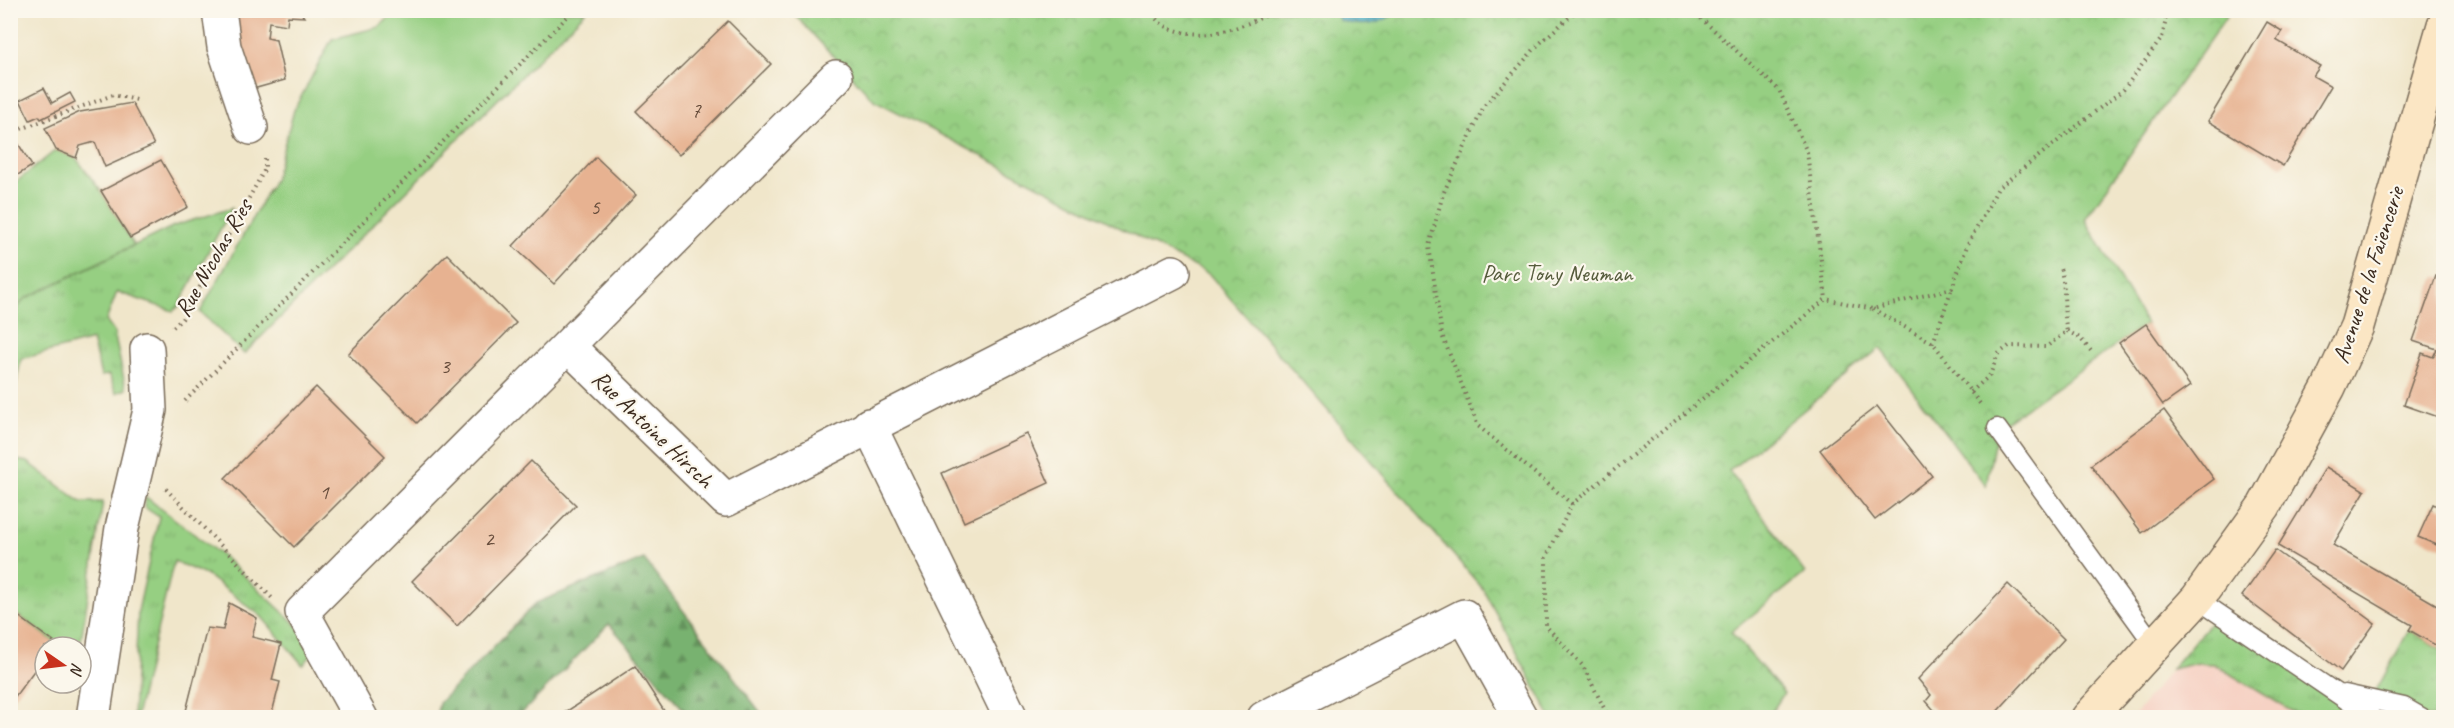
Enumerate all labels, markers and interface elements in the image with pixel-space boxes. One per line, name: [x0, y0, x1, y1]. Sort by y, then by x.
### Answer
house number: 7: [691, 97, 702, 123]
street label: Avenue de la Faïencerie: [2325, 181, 2411, 367]
street label: Rue Nicolas Ries: [167, 191, 260, 322]
house number: 5: [590, 194, 601, 220]
park label: Parc Tony Neuman: [1481, 258, 1634, 288]
house number: 3: [440, 353, 451, 379]
street label: Rue Antoine Hirsch: [586, 364, 721, 496]
house number: 1: [319, 479, 330, 505]
house number: 2: [484, 526, 495, 552]
north arrow: [33, 635, 93, 695]
text: N: [65, 661, 87, 679]

